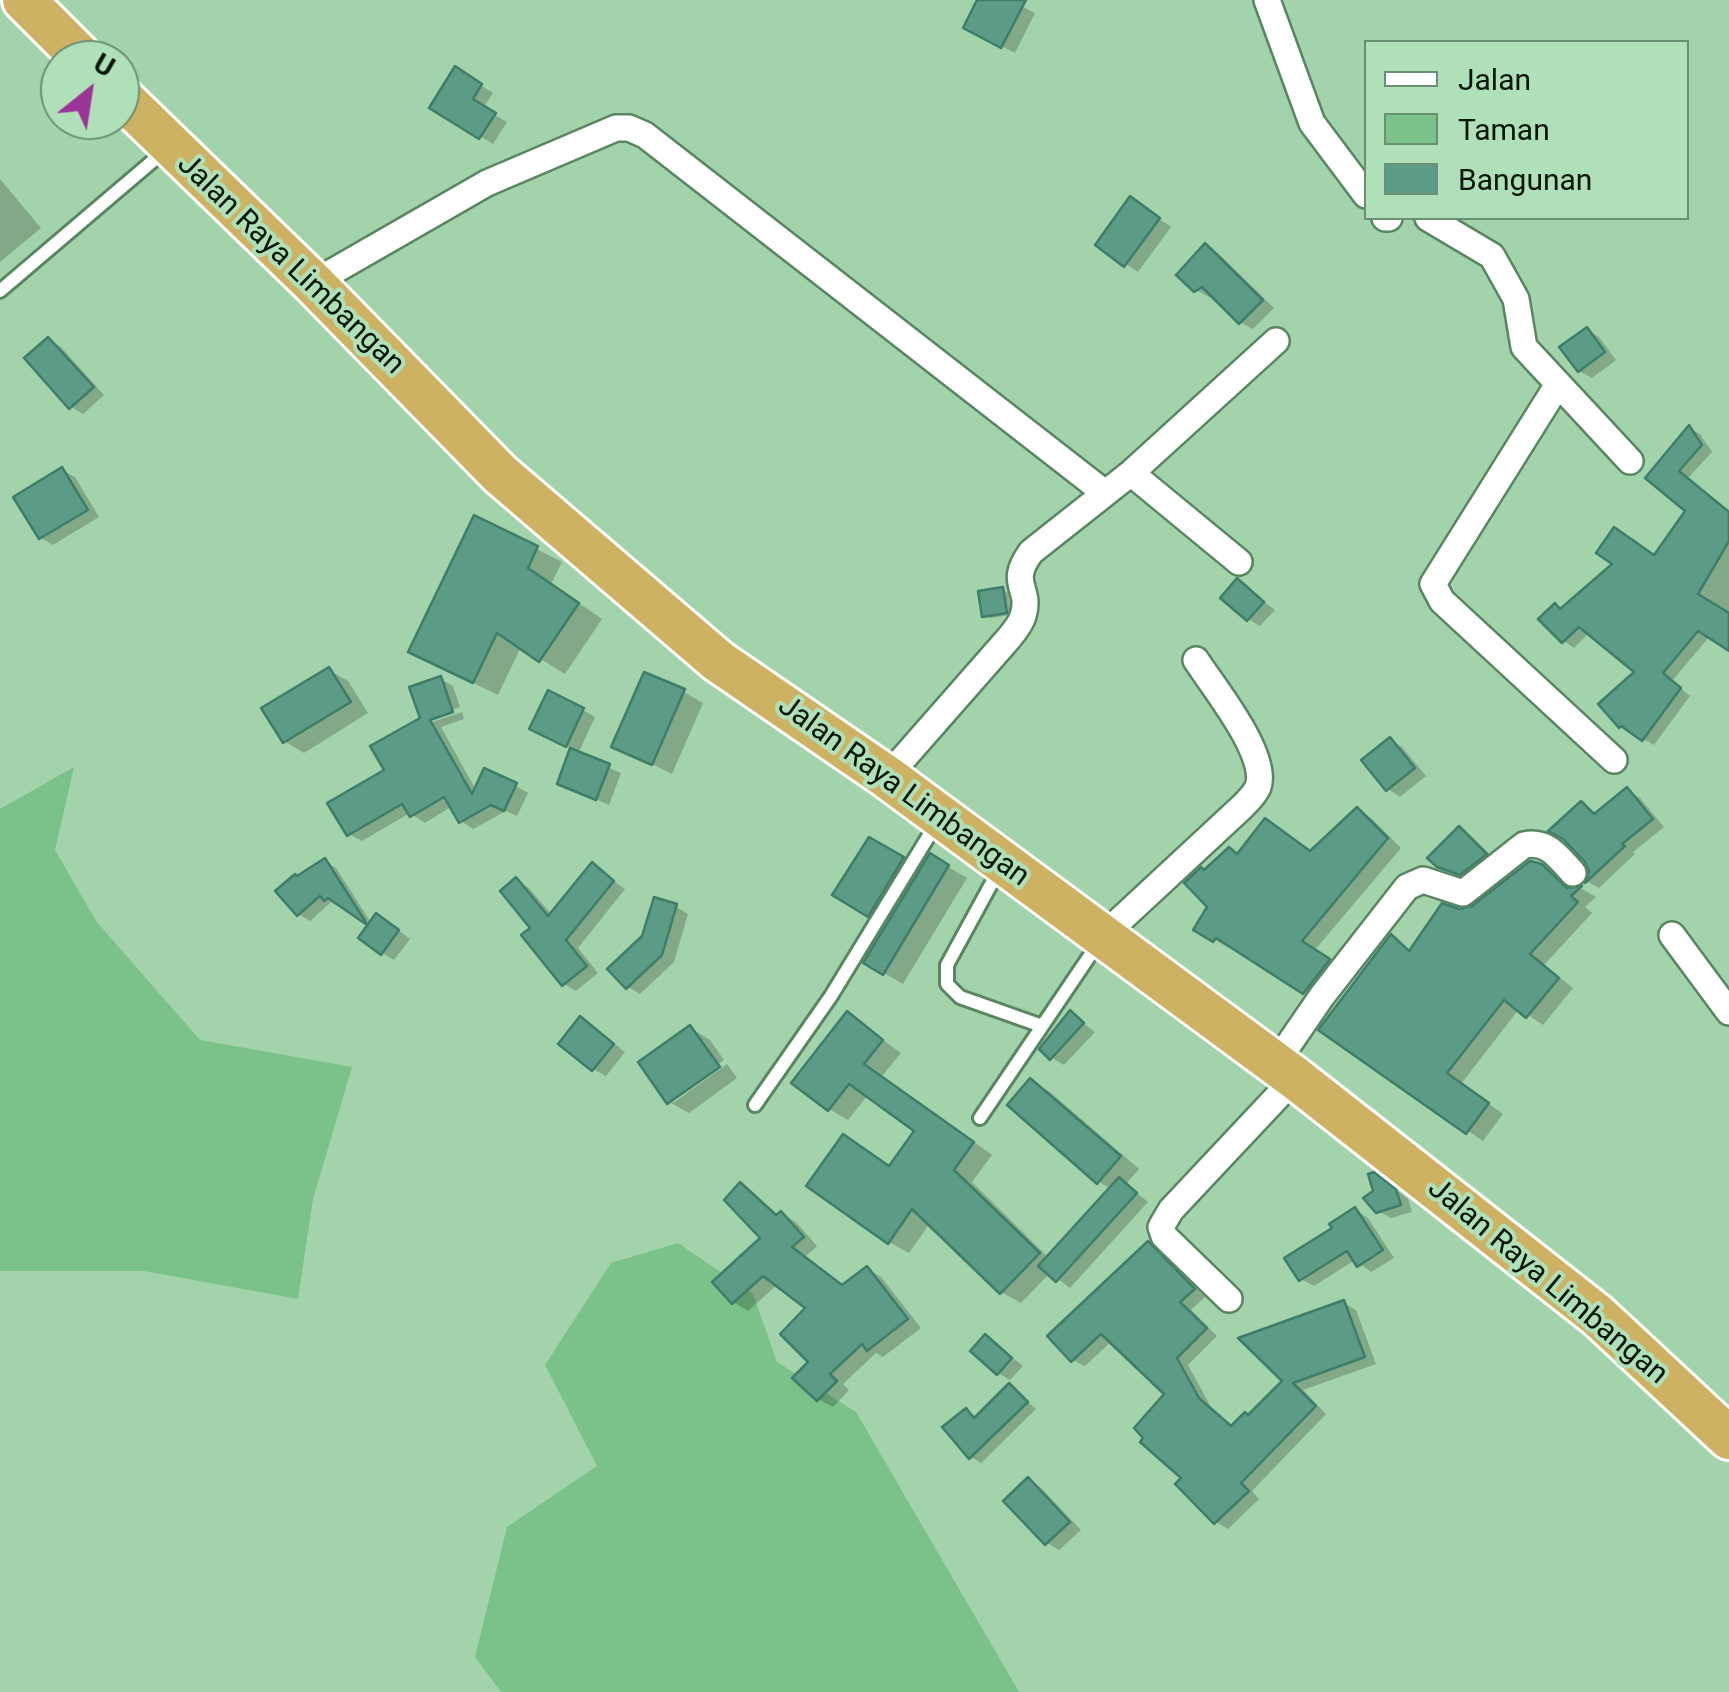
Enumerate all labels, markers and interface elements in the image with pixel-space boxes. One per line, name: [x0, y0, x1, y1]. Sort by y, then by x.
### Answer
north arrow: [40, 40, 140, 140]
legend: [1364, 40, 1689, 220]
text: U: [88, 46, 120, 84]
text: Jalan: [1458, 62, 1531, 97]
text: Taman: [1458, 112, 1550, 147]
street label: Jalan Raya Limbangan: [169, 147, 411, 383]
text: Bangunan: [1458, 162, 1592, 197]
street label: Jalan Raya Limbangan: [770, 689, 1036, 895]
street label: Jalan Raya Limbangan: [1420, 1171, 1674, 1393]

